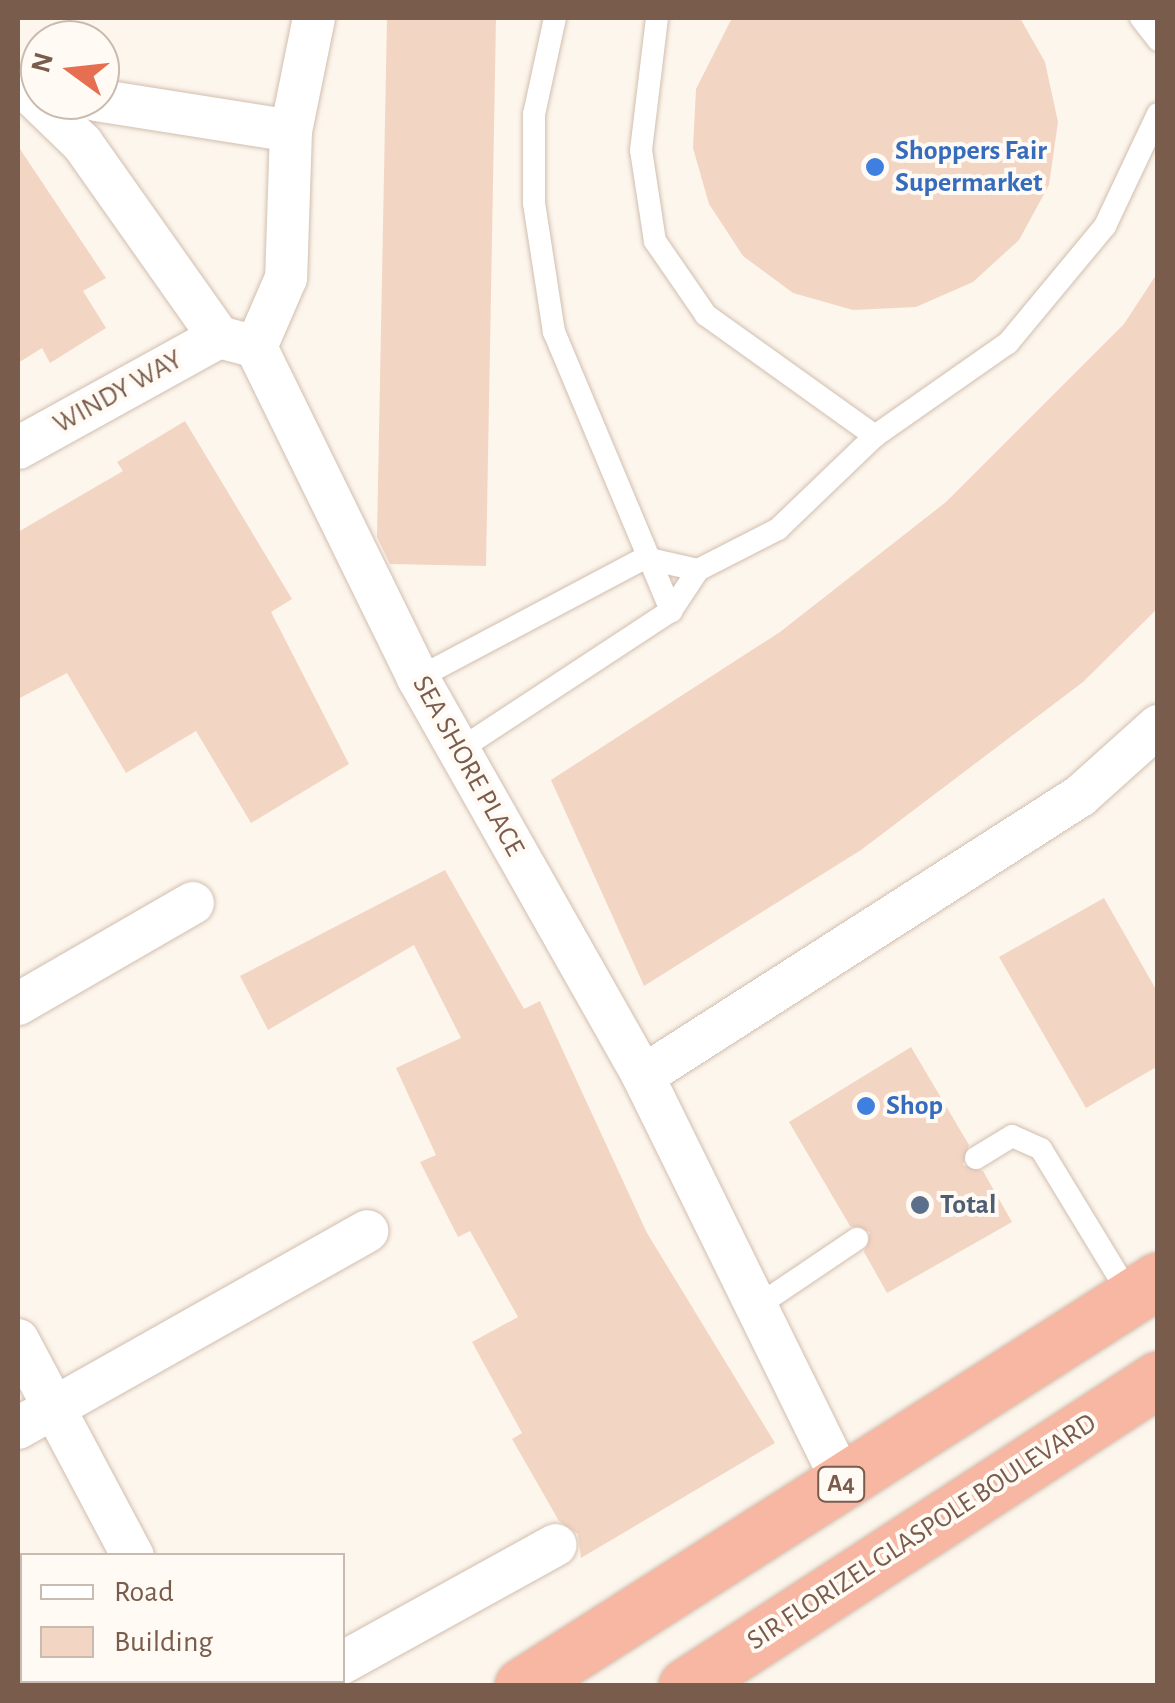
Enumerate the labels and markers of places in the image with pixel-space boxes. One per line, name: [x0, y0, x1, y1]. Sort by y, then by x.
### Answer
place label: Shoppers Fair Supermarket: [895, 134, 1047, 200]
marker: Shoppers Fair Supermarket: [864, 156, 886, 178]
place label: Shop: [886, 1089, 943, 1123]
marker: Shop: [855, 1095, 877, 1117]
place label: Total: [940, 1188, 996, 1222]
marker: Total: [909, 1194, 931, 1216]

